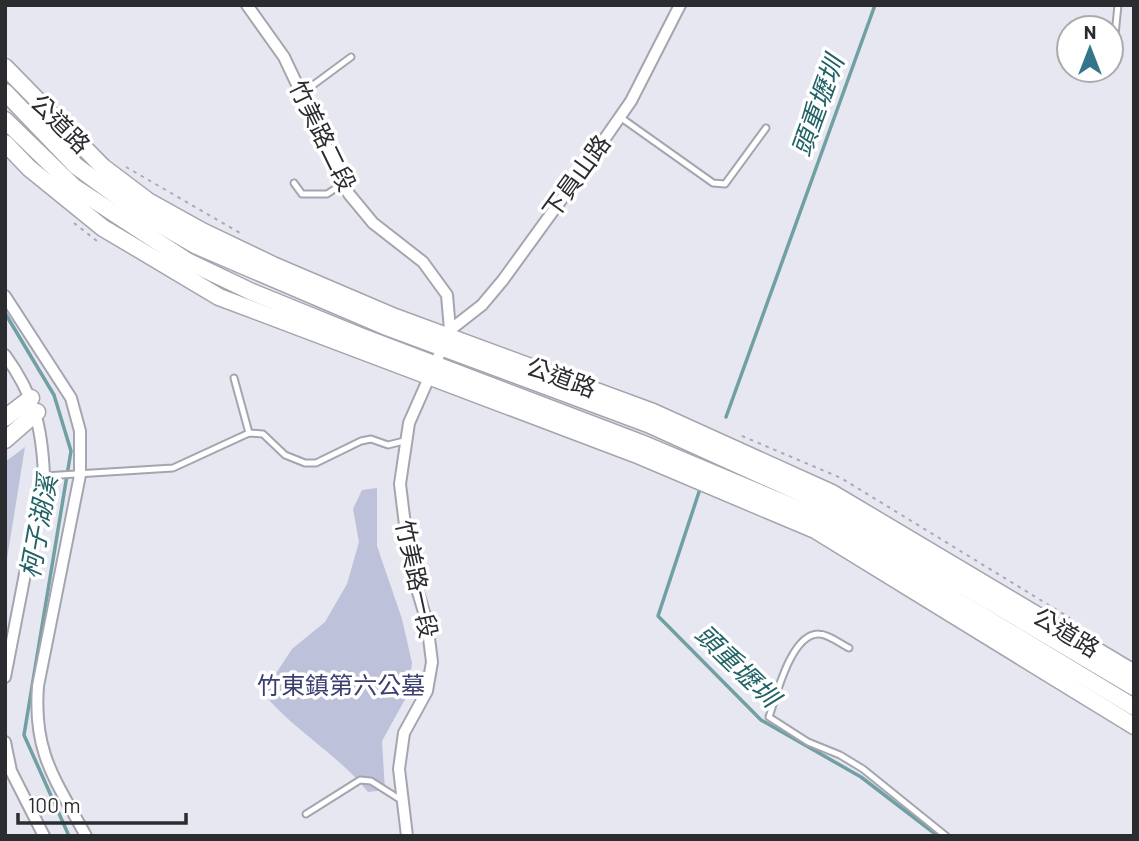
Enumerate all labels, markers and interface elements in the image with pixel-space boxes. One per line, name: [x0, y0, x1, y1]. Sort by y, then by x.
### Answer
north arrow: [1055, 14, 1125, 84]
text: N: [1084, 20, 1096, 43]
water label: 頭重壢圳: [784, 48, 850, 160]
street label: 竹美路二段: [284, 75, 363, 196]
street label: 公道路: [25, 87, 97, 159]
street label: 下員山路: [536, 129, 616, 223]
street label: 公道路: [523, 351, 600, 403]
water label: 柯子湖溪: [13, 469, 63, 581]
street label: 竹美路一段: [391, 517, 444, 640]
street label: 公道路: [1028, 601, 1105, 663]
water label: 頭重壢圳: [690, 618, 789, 715]
park label: 竹東鎮第六公墓: [257, 670, 425, 699]
scale bar: [18, 782, 186, 826]
text: 100 m: [28, 792, 81, 817]

